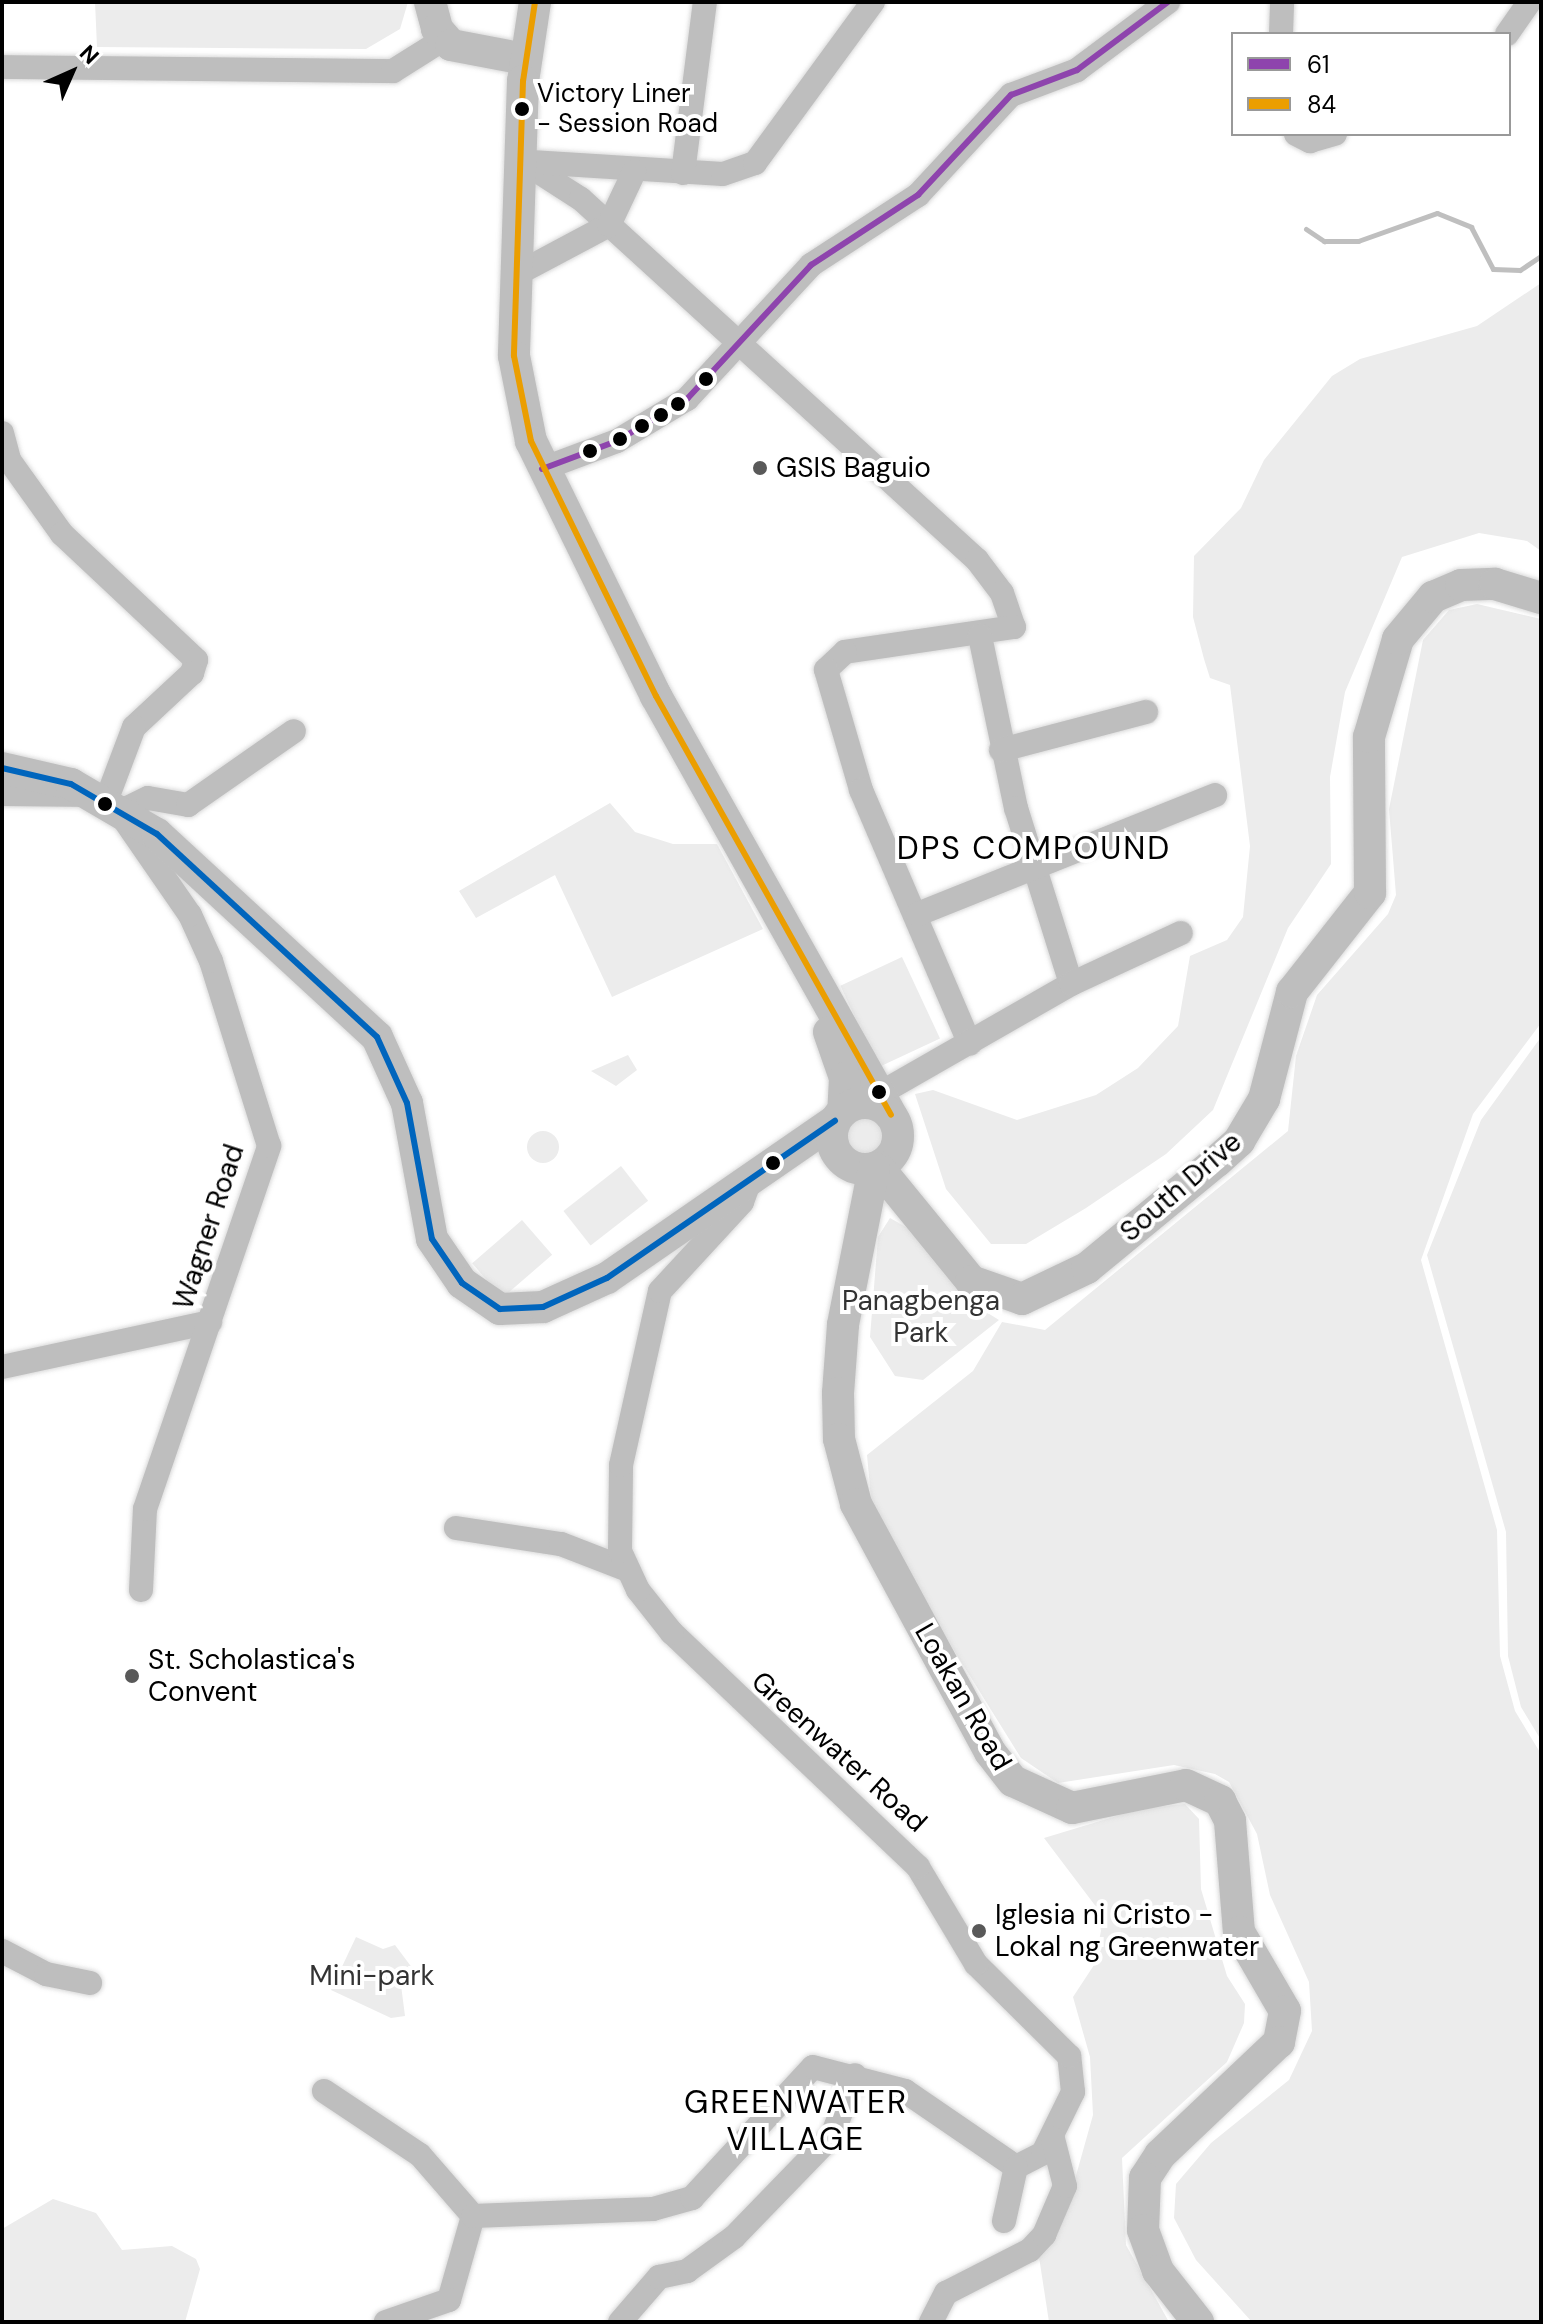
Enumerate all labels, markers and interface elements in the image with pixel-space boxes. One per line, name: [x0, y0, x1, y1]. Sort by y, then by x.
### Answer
north arrow: [32, 32, 112, 112]
legend: [1231, 32, 1511, 136]
text: N: [73, 39, 105, 71]
text: 61: [1307, 49, 1330, 80]
place label: Victory Liner - Session Road: [537, 78, 718, 140]
text: 84: [1307, 89, 1336, 120]
marker: Victory Liner - Session Road: [514, 101, 530, 117]
unlabelled marker: [698, 371, 714, 387]
unlabelled marker: [670, 396, 686, 412]
unlabelled marker: [653, 407, 669, 423]
unlabelled marker: [634, 418, 650, 434]
unlabelled marker: [612, 431, 628, 447]
unlabelled marker: [582, 443, 598, 459]
place label: GSIS Baguio: [776, 451, 931, 485]
marker: GSIS Baguio: [751, 459, 769, 477]
unlabelled marker: [97, 796, 113, 812]
district label: DPS COMPOUND: [897, 829, 1171, 867]
unlabelled marker: [871, 1084, 887, 1100]
street label: South Drive: [1113, 1125, 1249, 1249]
street label: Wagner Road: [167, 1140, 251, 1314]
unlabelled marker: [765, 1155, 781, 1171]
park label: Panagbenga Park: [842, 1284, 1000, 1350]
street label: Loakan Road: [907, 1618, 1019, 1776]
place label: St. Scholastica's Convent: [148, 1643, 356, 1709]
street label: Greenwater Road: [744, 1665, 934, 1839]
marker: St. Scholastica's Convent: [123, 1667, 141, 1685]
place label: Iglesia ni Cristo - Lokal ng Greenwater: [995, 1898, 1259, 1964]
marker: Iglesia ni Cristo - Lokal ng Greenwater: [970, 1922, 988, 1940]
park label: Mini-park: [309, 1959, 435, 1993]
district label: GREENWATER VILLAGE: [684, 2084, 908, 2159]

